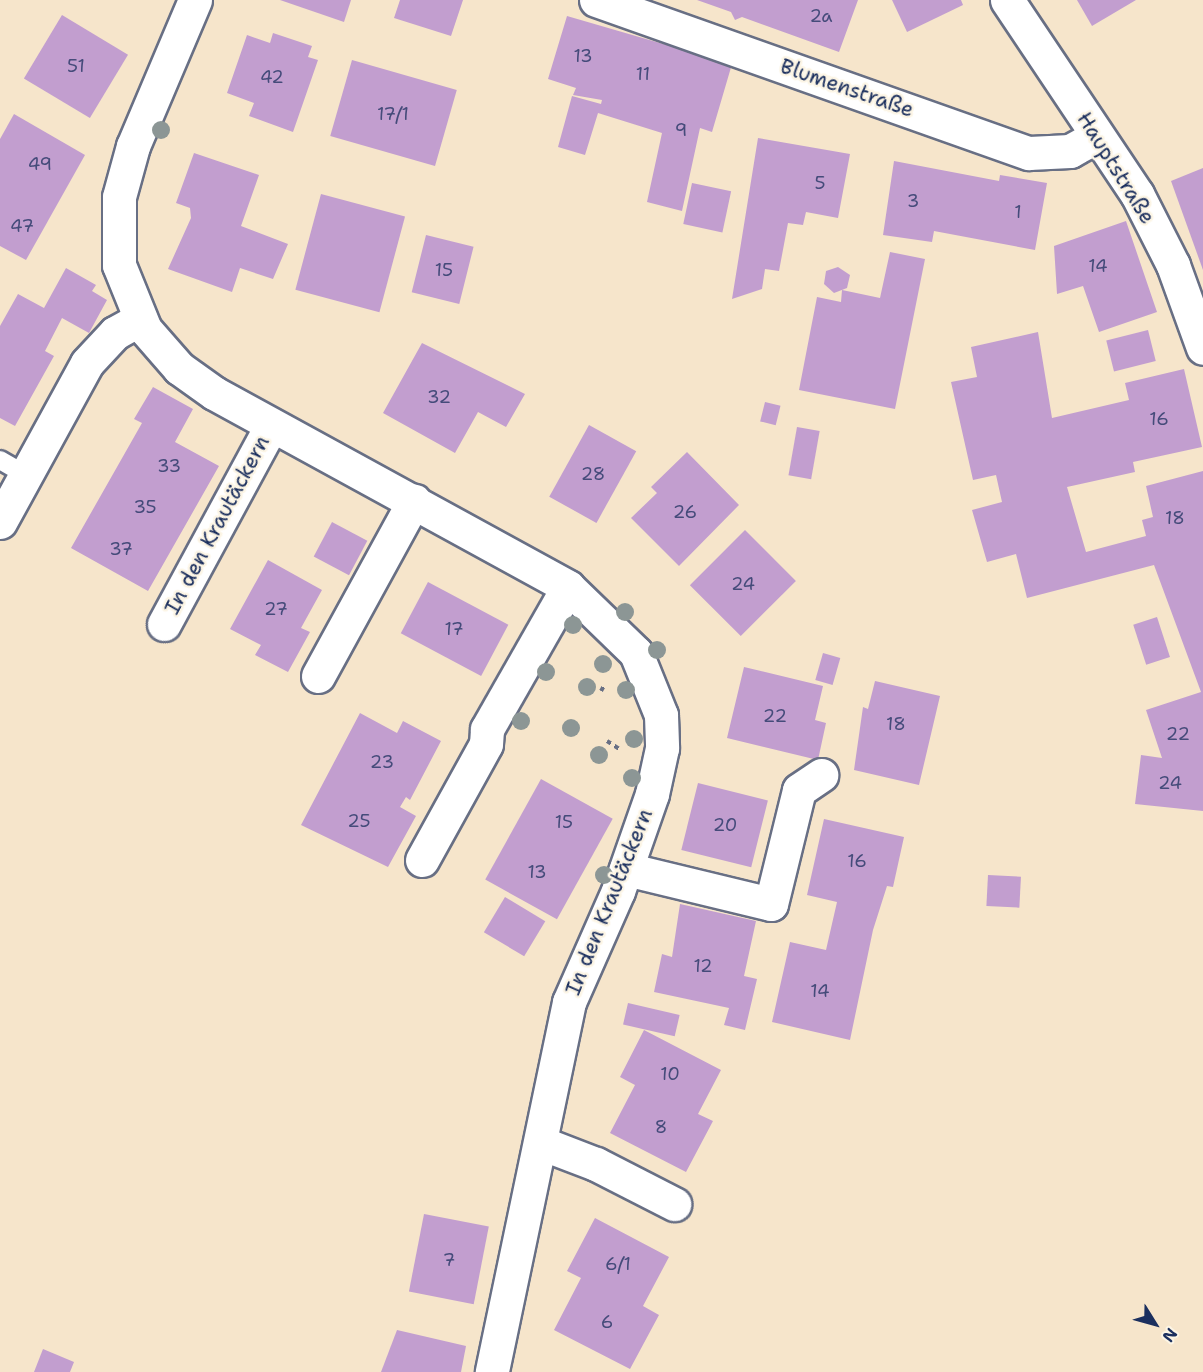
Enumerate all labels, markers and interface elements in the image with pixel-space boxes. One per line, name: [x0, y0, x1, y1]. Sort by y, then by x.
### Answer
house number: 2a: [809, 5, 833, 27]
house number: 13: [573, 45, 593, 67]
street label: Blumenstraße: [777, 53, 917, 123]
house number: 51: [67, 55, 85, 77]
house number: 11: [636, 63, 650, 85]
house number: 42: [260, 66, 284, 88]
house number: 17/1: [377, 103, 409, 125]
street label: Hauptstraße: [1072, 107, 1160, 229]
house number: 9: [675, 119, 687, 141]
house number: 49: [28, 153, 52, 175]
house number: 5: [814, 172, 826, 194]
house number: 3: [907, 190, 919, 212]
house number: 1: [1014, 201, 1022, 223]
house number: 47: [10, 215, 34, 237]
house number: 14: [1088, 255, 1108, 277]
house number: 15: [435, 259, 453, 281]
house number: 32: [427, 386, 451, 408]
house number: 16: [1149, 408, 1169, 430]
street label: In den Krautäckern: [159, 431, 275, 619]
house number: 33: [157, 455, 181, 477]
house number: 28: [581, 463, 605, 485]
house number: 35: [133, 496, 157, 518]
house number: 26: [673, 501, 697, 523]
house number: 18: [1165, 507, 1185, 529]
house number: 37: [109, 538, 133, 560]
house number: 24: [731, 573, 755, 595]
house number: 27: [264, 598, 288, 620]
house number: 17: [444, 618, 464, 640]
house number: 22: [763, 705, 787, 727]
house number: 18: [886, 713, 906, 735]
house number: 22: [1166, 723, 1190, 745]
house number: 23: [370, 751, 394, 773]
house number: 24: [1158, 772, 1182, 794]
street label: In den Krautäckern: [560, 805, 658, 999]
house number: 25: [347, 810, 371, 832]
house number: 15: [555, 811, 573, 833]
house number: 20: [713, 814, 737, 836]
house number: 16: [847, 850, 867, 872]
house number: 13: [527, 861, 547, 883]
house number: 12: [693, 955, 713, 977]
house number: 14: [810, 980, 830, 1002]
house number: 10: [660, 1063, 680, 1085]
house number: 8: [655, 1116, 667, 1138]
house number: 7: [443, 1249, 455, 1271]
house number: 6/1: [605, 1253, 631, 1275]
north arrow: [1125, 1294, 1185, 1354]
house number: 6: [601, 1311, 613, 1333]
text: N: [1158, 1324, 1182, 1347]

